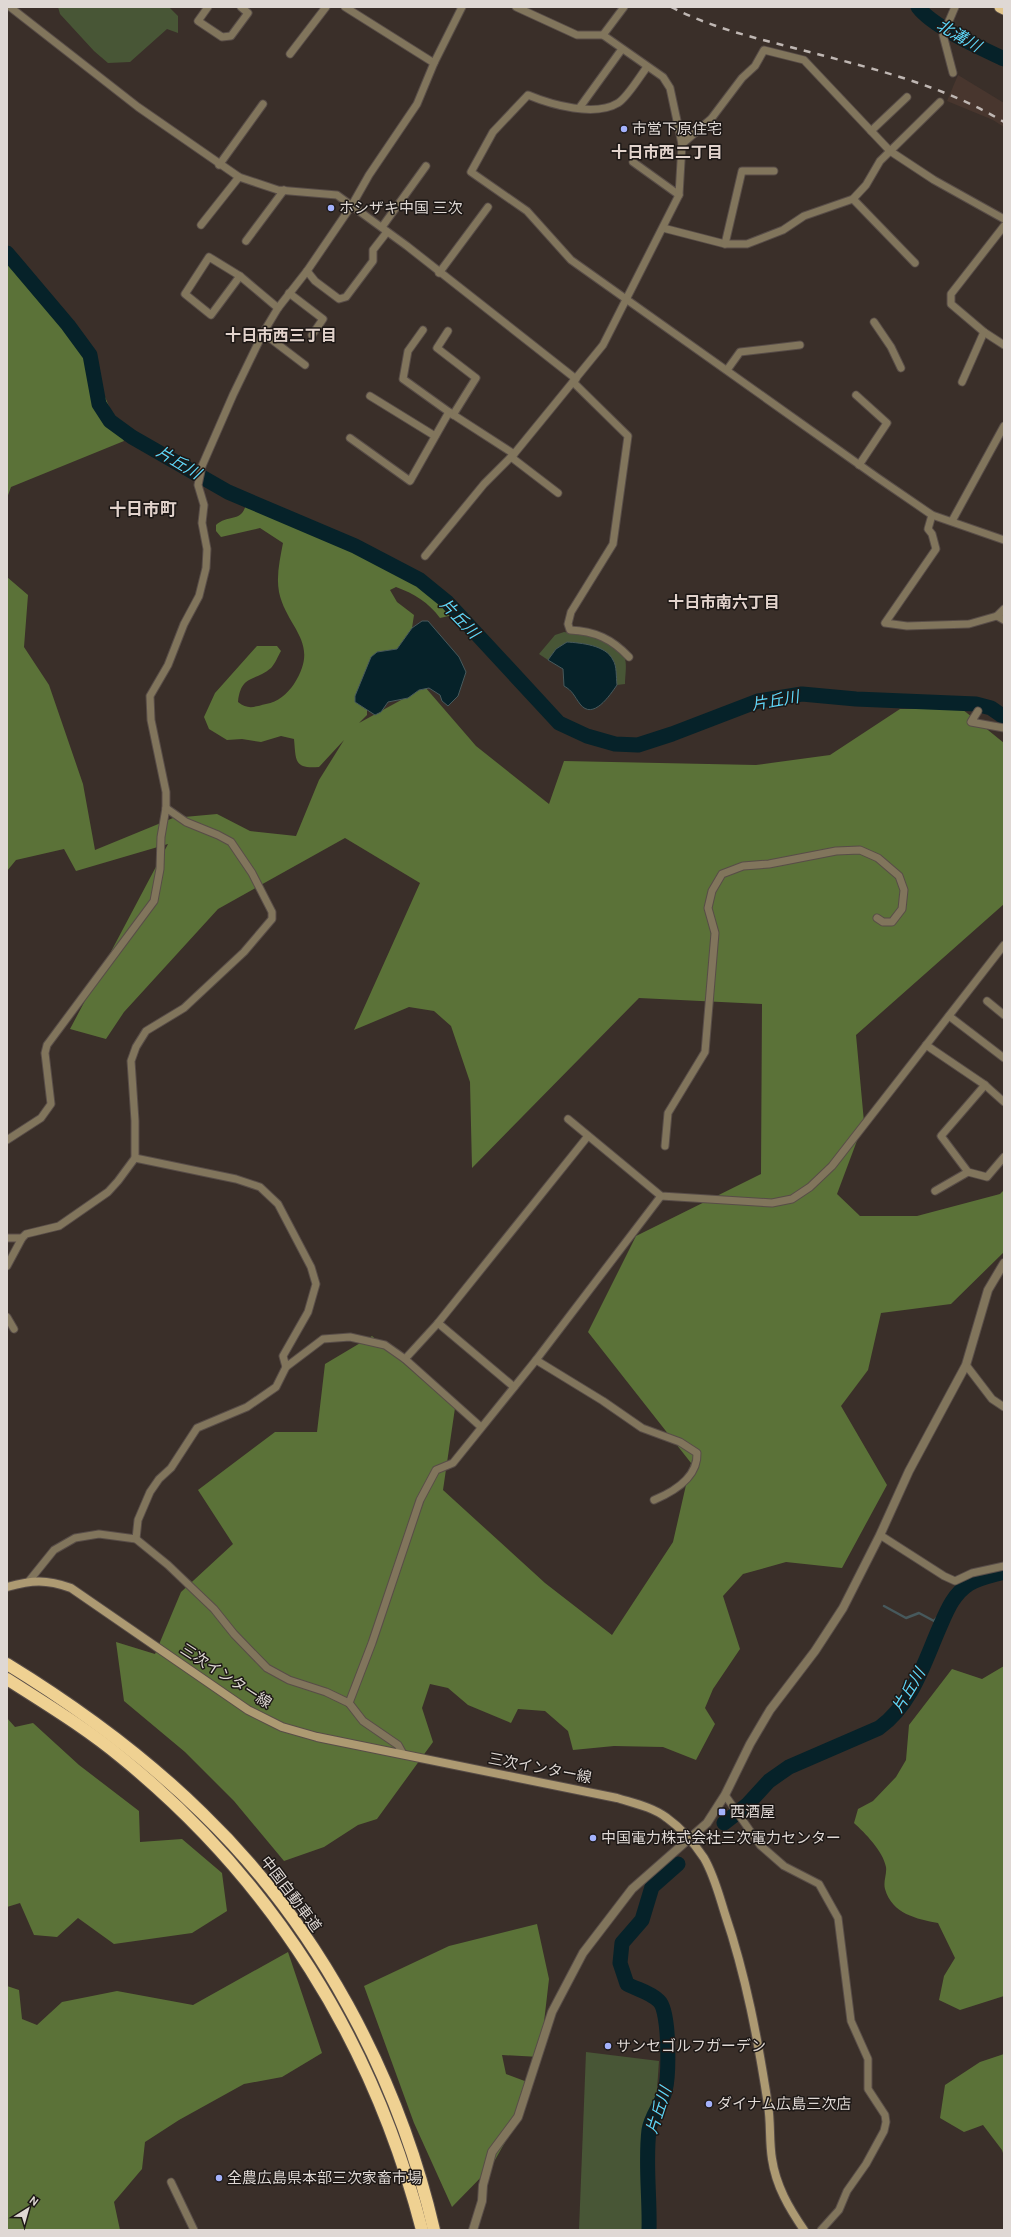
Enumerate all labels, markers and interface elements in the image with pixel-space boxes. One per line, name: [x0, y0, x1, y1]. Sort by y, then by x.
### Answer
water label: 北溝川: [933, 15, 986, 57]
place label: 市営下原住宅: [632, 120, 722, 138]
marker: 市営下原住宅: [619, 124, 629, 134]
district label: 十日市西二丁目: [611, 143, 723, 162]
place label: ホシザキ中国 三次: [339, 199, 462, 217]
marker: ホシザキ中国 三次: [326, 203, 336, 213]
district label: 十日市西三丁目: [225, 326, 337, 345]
water label: 片丘川: [153, 442, 206, 484]
district label: 十日市町: [109, 499, 177, 519]
district label: 十日市南六丁目: [668, 593, 780, 612]
water label: 片丘川: [436, 594, 485, 644]
water label: 片丘川: [750, 687, 802, 714]
street label: 三次インター線: [177, 1640, 275, 1712]
water label: 片丘川: [888, 1663, 930, 1716]
street label: 三次インター線: [487, 1749, 593, 1787]
place label: 西酒屋: [730, 1803, 775, 1821]
marker: 西酒屋: [717, 1807, 727, 1817]
place label: 中国電力株式会社三次電力センター: [601, 1829, 841, 1847]
marker: 中国電力株式会社三次電力センター: [588, 1833, 598, 1843]
street label: 中国自動車道: [257, 1853, 325, 1935]
place label: サンセゴルフガーデン: [616, 2037, 766, 2055]
marker: サンセゴルフガーデン: [603, 2041, 613, 2051]
water label: 片丘川: [642, 2082, 676, 2136]
place label: ダイナム広島三次店: [717, 2095, 851, 2113]
marker: ダイナム広島三次店: [704, 2099, 714, 2109]
place label: 全農広島県本部三次家畜市場: [227, 2169, 422, 2187]
marker: 全農広島県本部三次家畜市場: [214, 2173, 224, 2183]
north arrow: [8, 2189, 48, 2229]
text: N: [27, 2193, 41, 2209]

